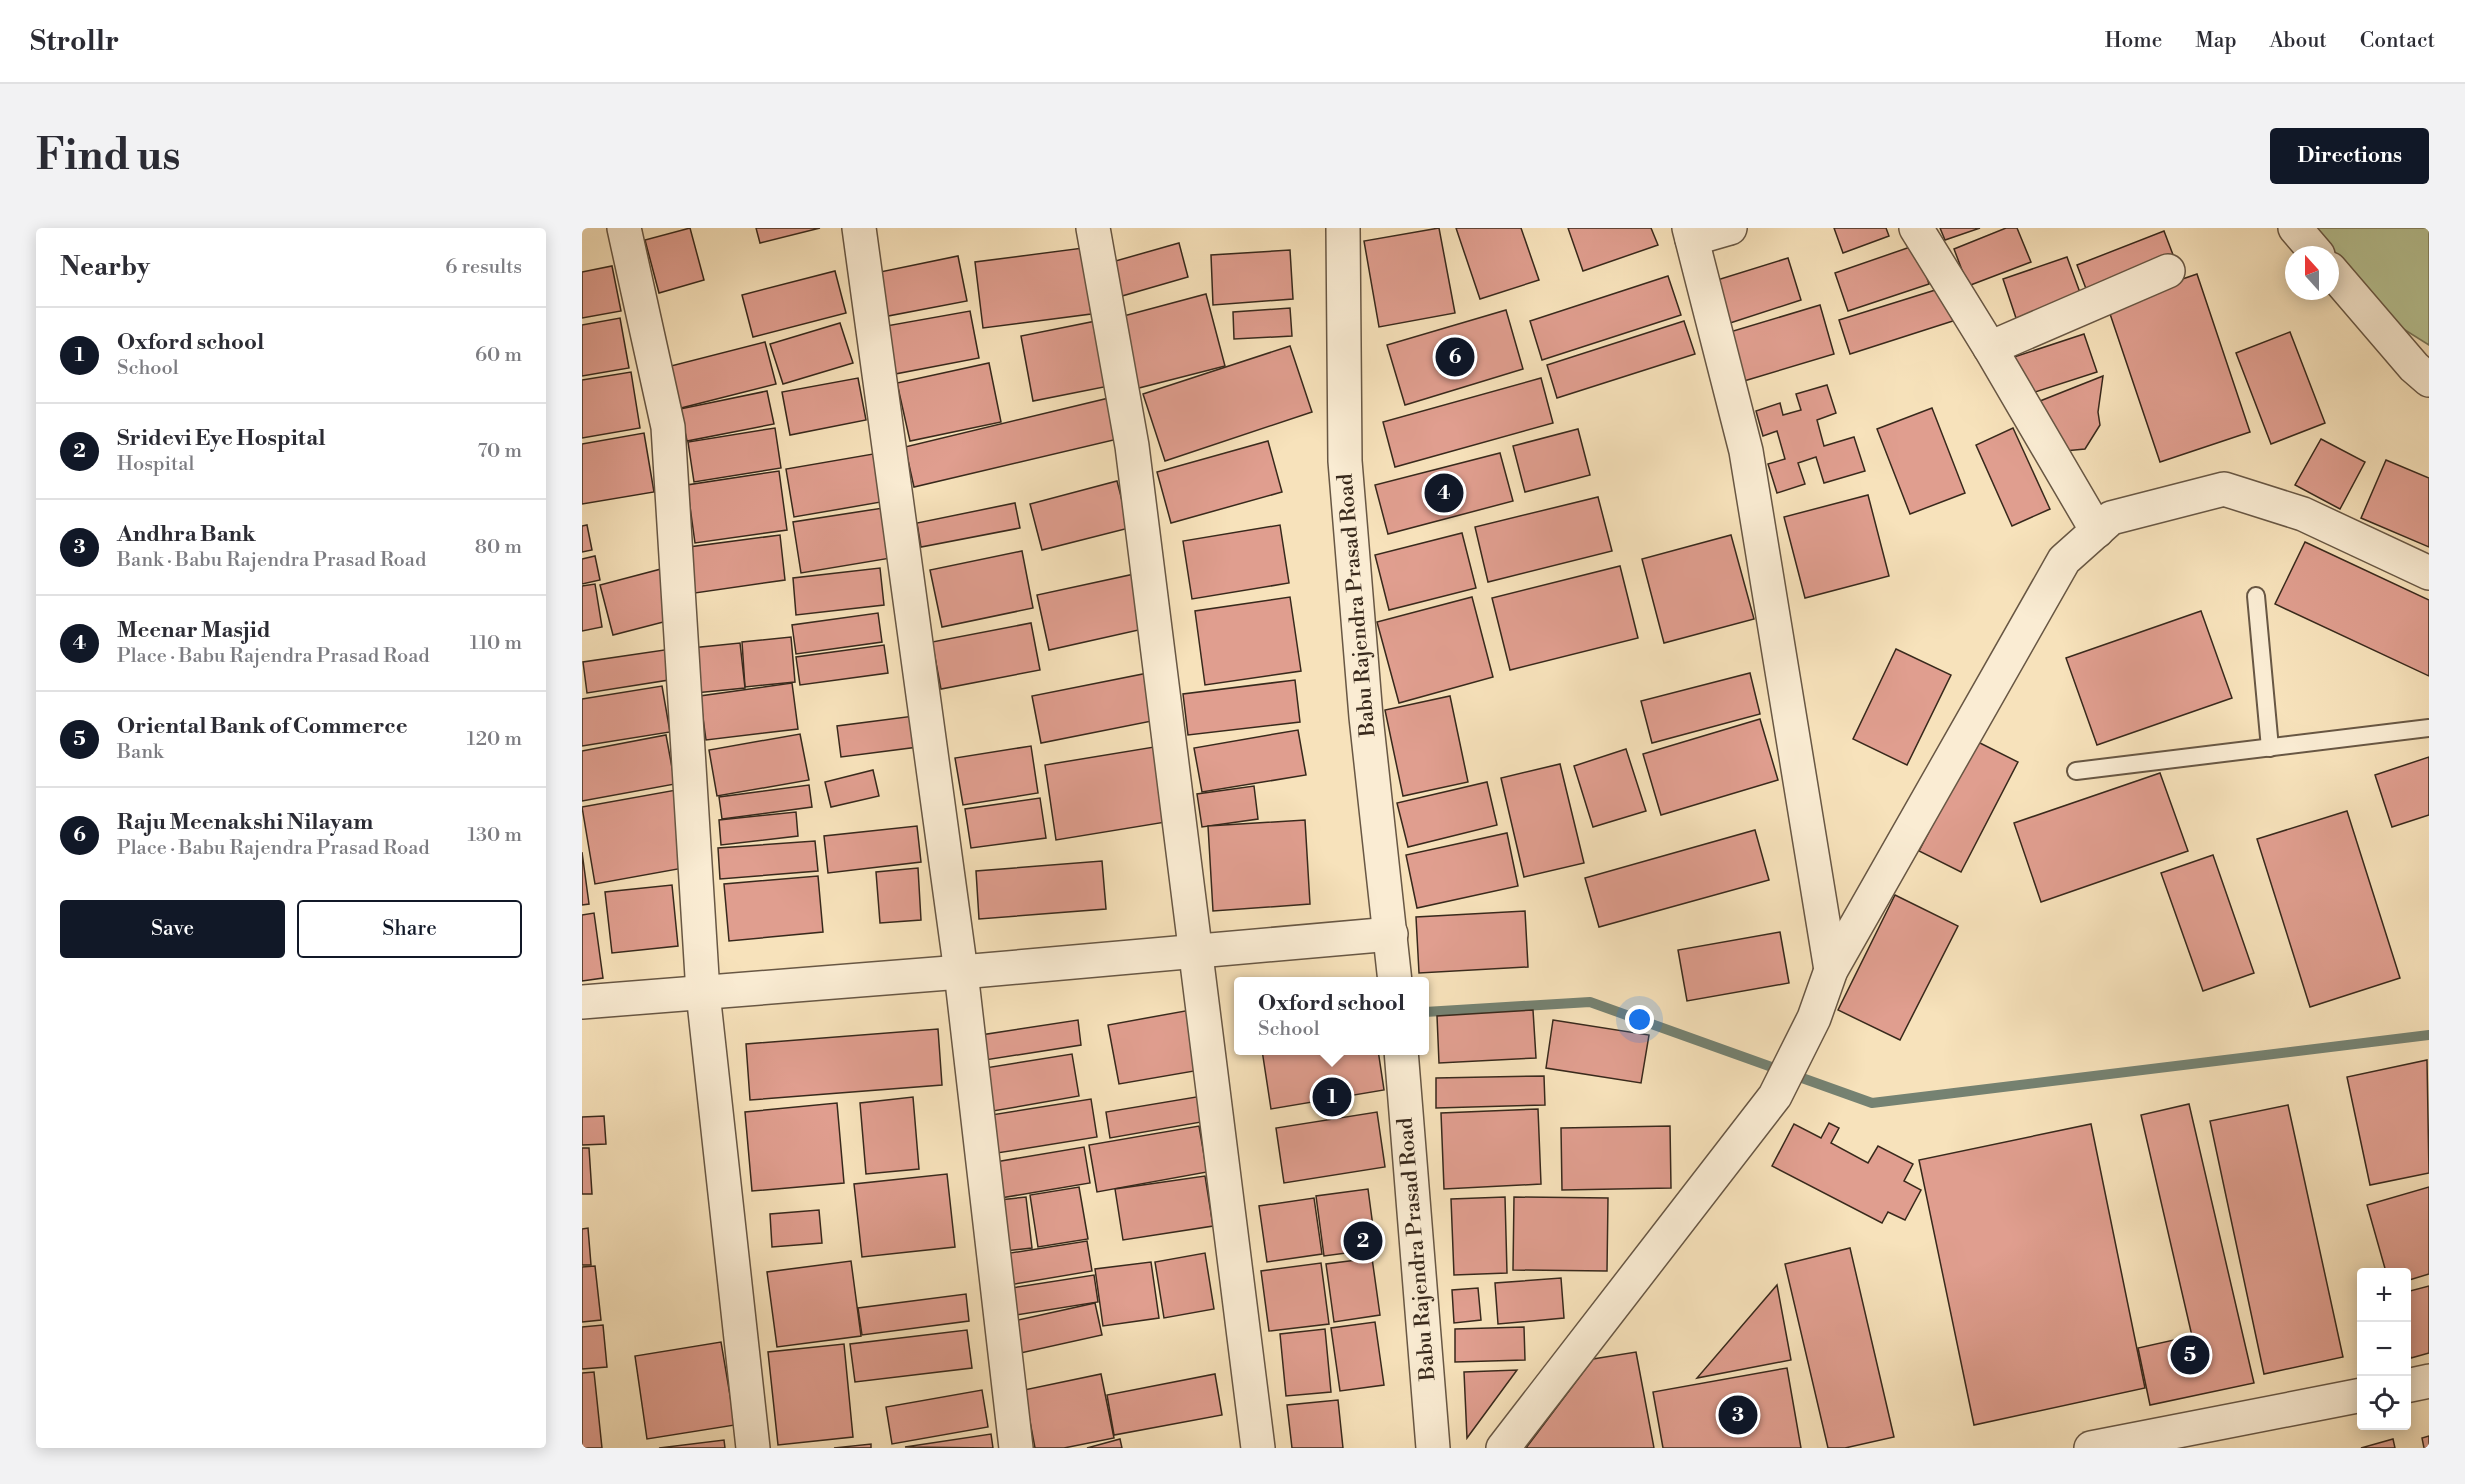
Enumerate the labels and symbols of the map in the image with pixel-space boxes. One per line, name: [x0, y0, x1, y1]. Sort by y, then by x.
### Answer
north arrow: [2285, 246, 2339, 300]
pin: 6: [1436, 334, 1474, 380]
pin: 4: [1424, 470, 1464, 516]
street label: Babu Rajendra Prasad Road: [1333, 472, 1382, 739]
your location: [1625, 1005, 1654, 1034]
pin: 1: [1312, 1074, 1352, 1120]
street label: Babu Rajendra Prasad Road: [1393, 1116, 1442, 1383]
pin: 2: [1344, 1218, 1382, 1264]
pin: 5: [2170, 1332, 2210, 1378]
pin: 3: [1718, 1392, 1758, 1438]

